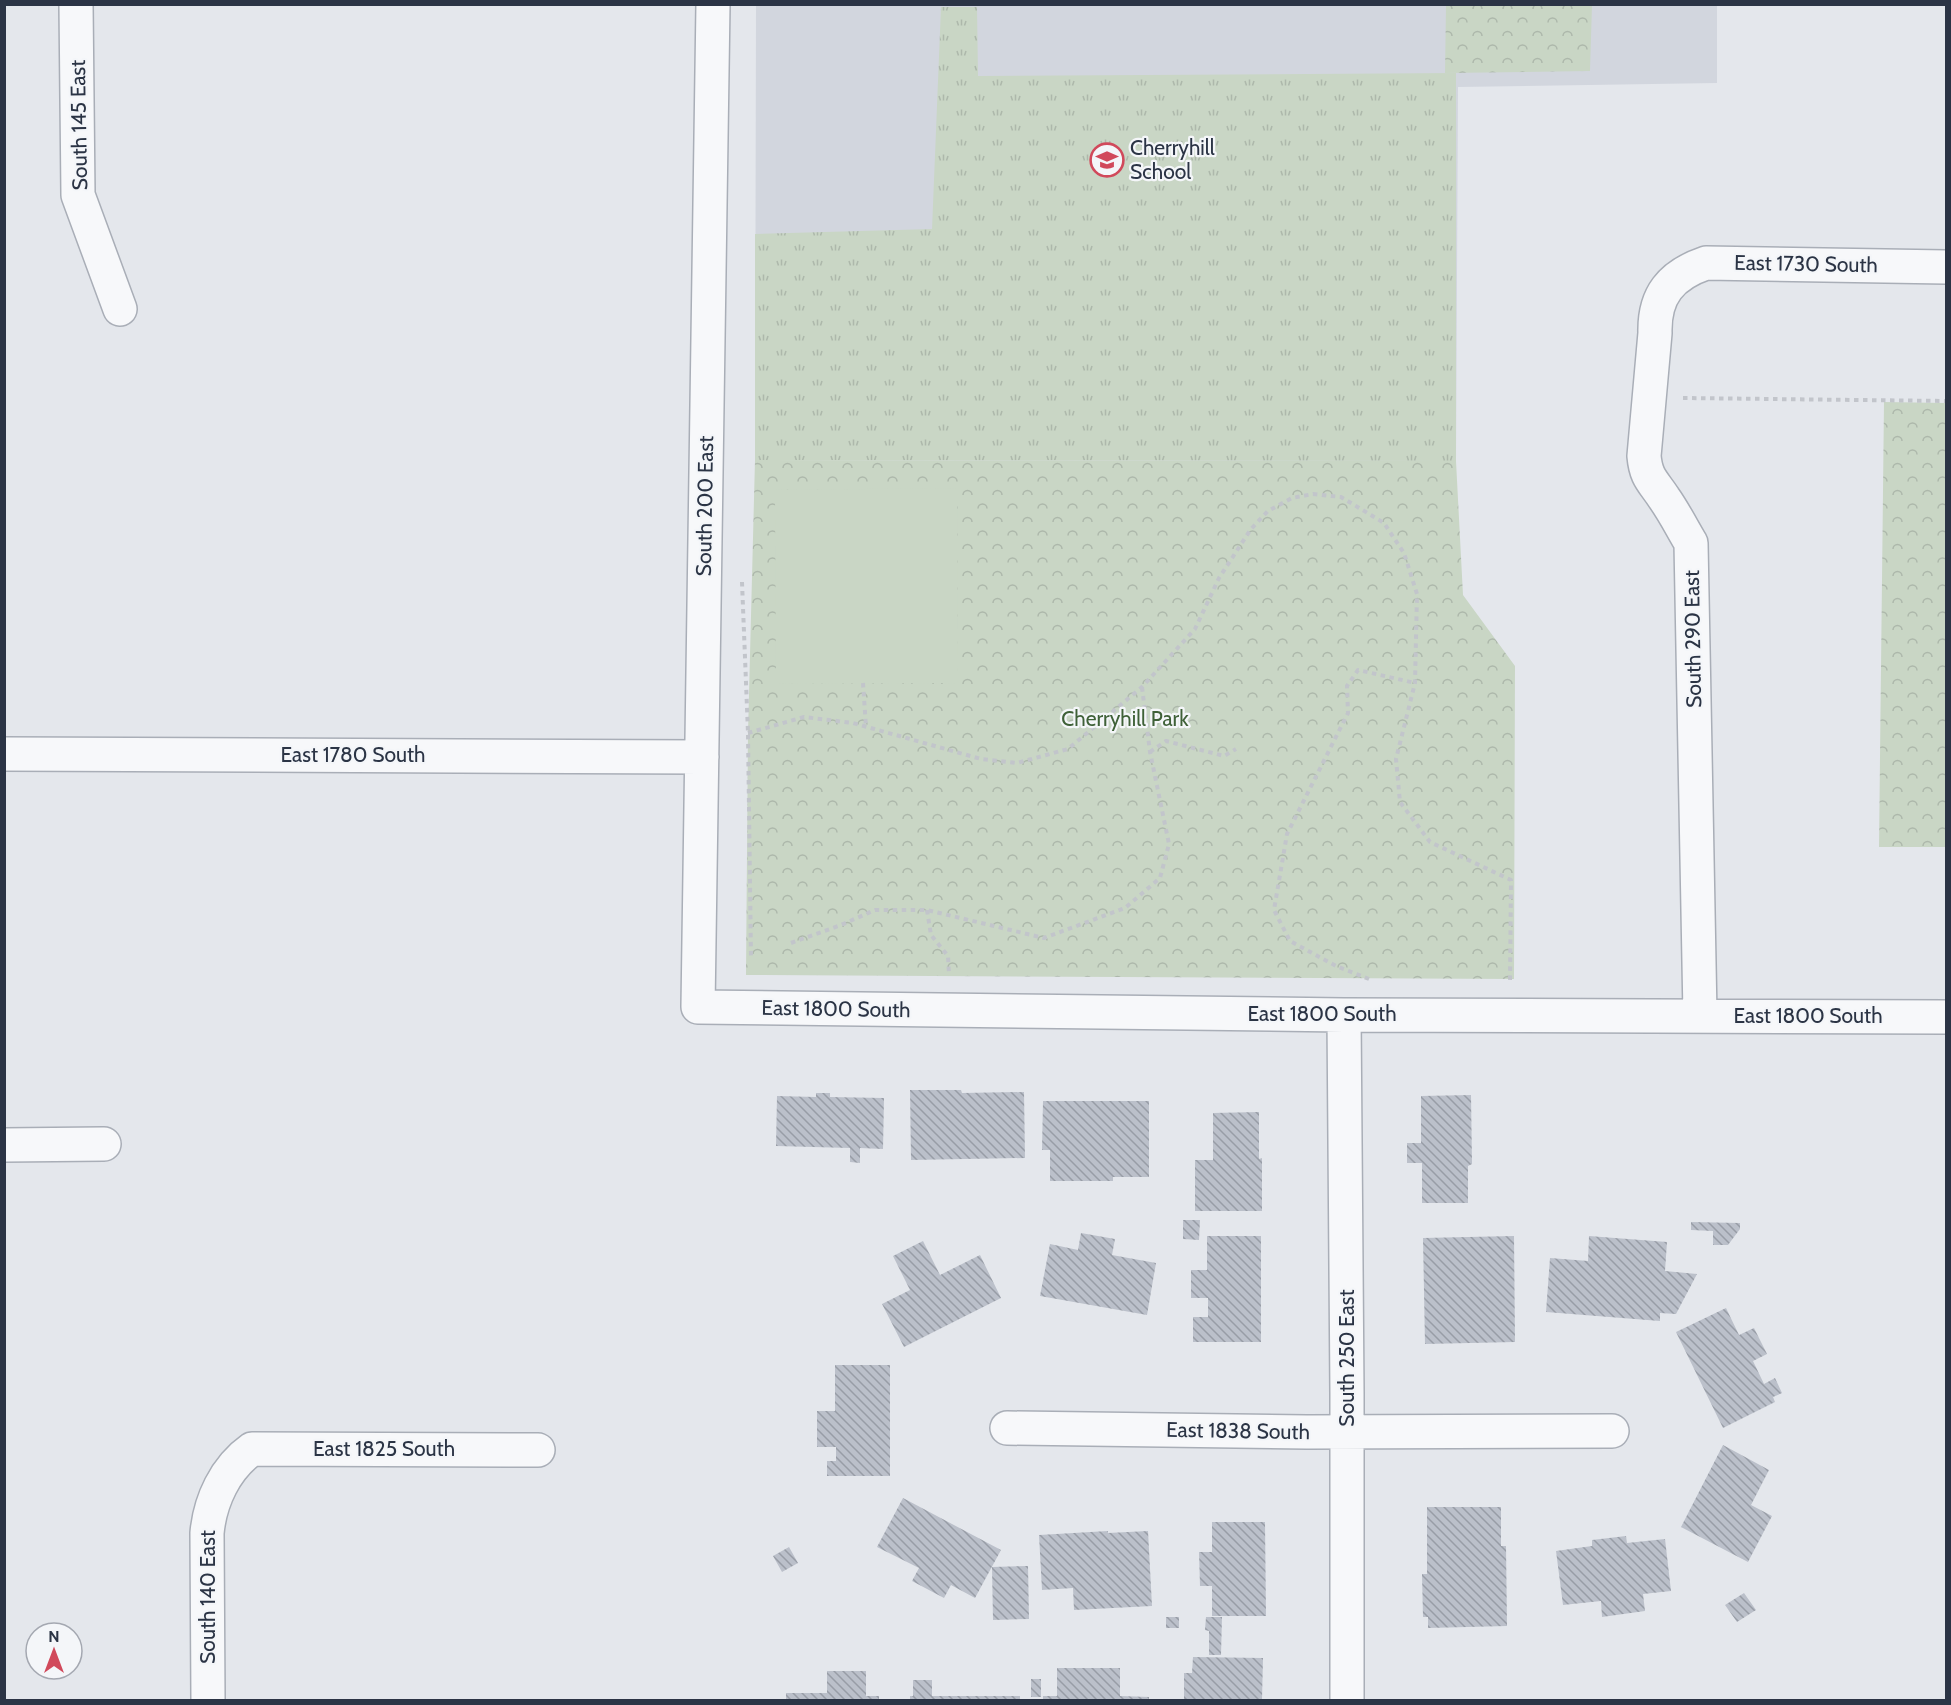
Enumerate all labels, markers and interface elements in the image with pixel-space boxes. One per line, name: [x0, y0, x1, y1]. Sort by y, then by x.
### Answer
street label: South 145 East: [65, 60, 92, 190]
place label: Cherryhill School: [1130, 135, 1215, 184]
school or university icon: Cherryhill School: [1089, 142, 1125, 178]
street label: East 1730 South: [1734, 250, 1878, 277]
street label: South 200 East: [691, 436, 718, 576]
street label: South 290 East: [1679, 570, 1706, 708]
park label: Cherryhill Park: [1061, 706, 1189, 731]
street label: East 1780 South: [280, 742, 426, 767]
street label: East 1800 South: [761, 995, 911, 1022]
street label: East 1800 South: [1247, 1001, 1397, 1026]
street label: East 1800 South: [1733, 1003, 1883, 1028]
street label: South 250 East: [1334, 1289, 1359, 1427]
street label: East 1838 South: [1166, 1417, 1310, 1444]
street label: East 1825 South: [313, 1436, 455, 1461]
street label: South 140 East: [195, 1530, 220, 1664]
north arrow: [24, 1621, 84, 1681]
text: N: [48, 1627, 60, 1646]

